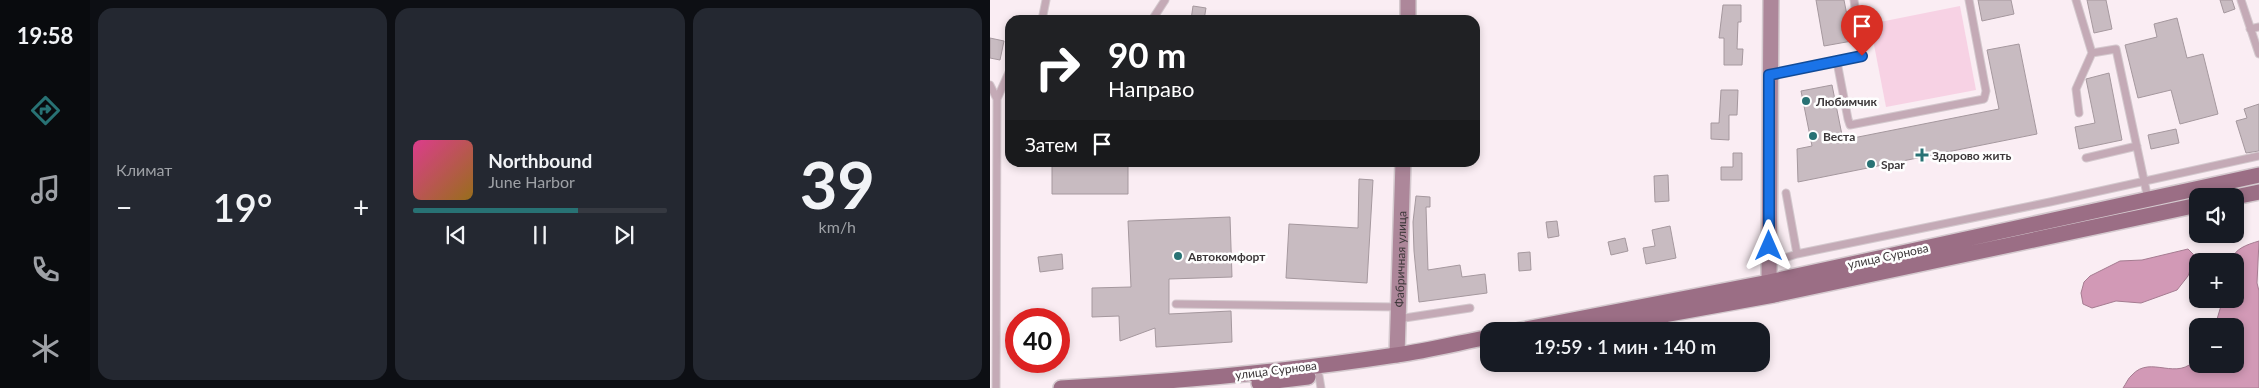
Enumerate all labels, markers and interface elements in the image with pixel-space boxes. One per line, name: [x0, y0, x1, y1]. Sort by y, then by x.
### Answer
pin: [1841, 5, 1883, 56]
icon: arrive: [1848, 12, 1876, 40]
text: 19:58: [17, 22, 73, 49]
text: 90 m: [1108, 33, 1186, 75]
icon: right: [1025, 35, 1090, 100]
text: Направо: [1108, 75, 1194, 102]
icon: directions: [28, 93, 63, 128]
place label: Любимчик: [1815, 94, 1877, 109]
marker: Любимчик: [1800, 95, 1812, 107]
place label: Веста: [1823, 129, 1855, 144]
icon: arrive: [1088, 130, 1116, 158]
marker: Веста: [1807, 130, 1819, 142]
text: Затем: [1025, 133, 1078, 156]
text: 39: [800, 145, 875, 223]
place label: Здорово жить: [1932, 148, 2012, 163]
text: Northbound: [488, 149, 592, 172]
marker: Здорово жить: [1916, 149, 1928, 161]
place label: Spar: [1881, 157, 1905, 172]
marker: Spar: [1865, 158, 1877, 170]
text: Климат: [116, 160, 172, 179]
icon: music: [28, 172, 63, 207]
text: June Harbor: [488, 172, 575, 191]
text: 19°: [213, 184, 273, 230]
map controls: [2189, 188, 2244, 373]
button: sound: [2189, 188, 2244, 243]
text: −: [116, 190, 132, 224]
text: +: [353, 190, 369, 224]
street label: Фабричная улица: [1391, 211, 1409, 308]
text: km/h: [819, 217, 856, 236]
position arrow: [1742, 219, 1794, 271]
icon: previous: [442, 221, 470, 249]
icon: pause: [526, 221, 554, 249]
icon: next: [610, 221, 638, 249]
street label: улица Сурнова: [1846, 240, 1930, 272]
place label: Автокомфорт: [1187, 249, 1266, 264]
marker: Автокомфорт: [1172, 250, 1184, 262]
icon: phone: [28, 252, 63, 287]
button: +: [2189, 253, 2244, 308]
speed limit sign: 40: [1005, 308, 1070, 373]
button: −: [2189, 318, 2244, 373]
icon: climate: [28, 331, 63, 366]
text: 19:59 · 1 мин · 140 m: [1534, 335, 1716, 358]
street label: улица Сурнова: [1234, 358, 1318, 382]

